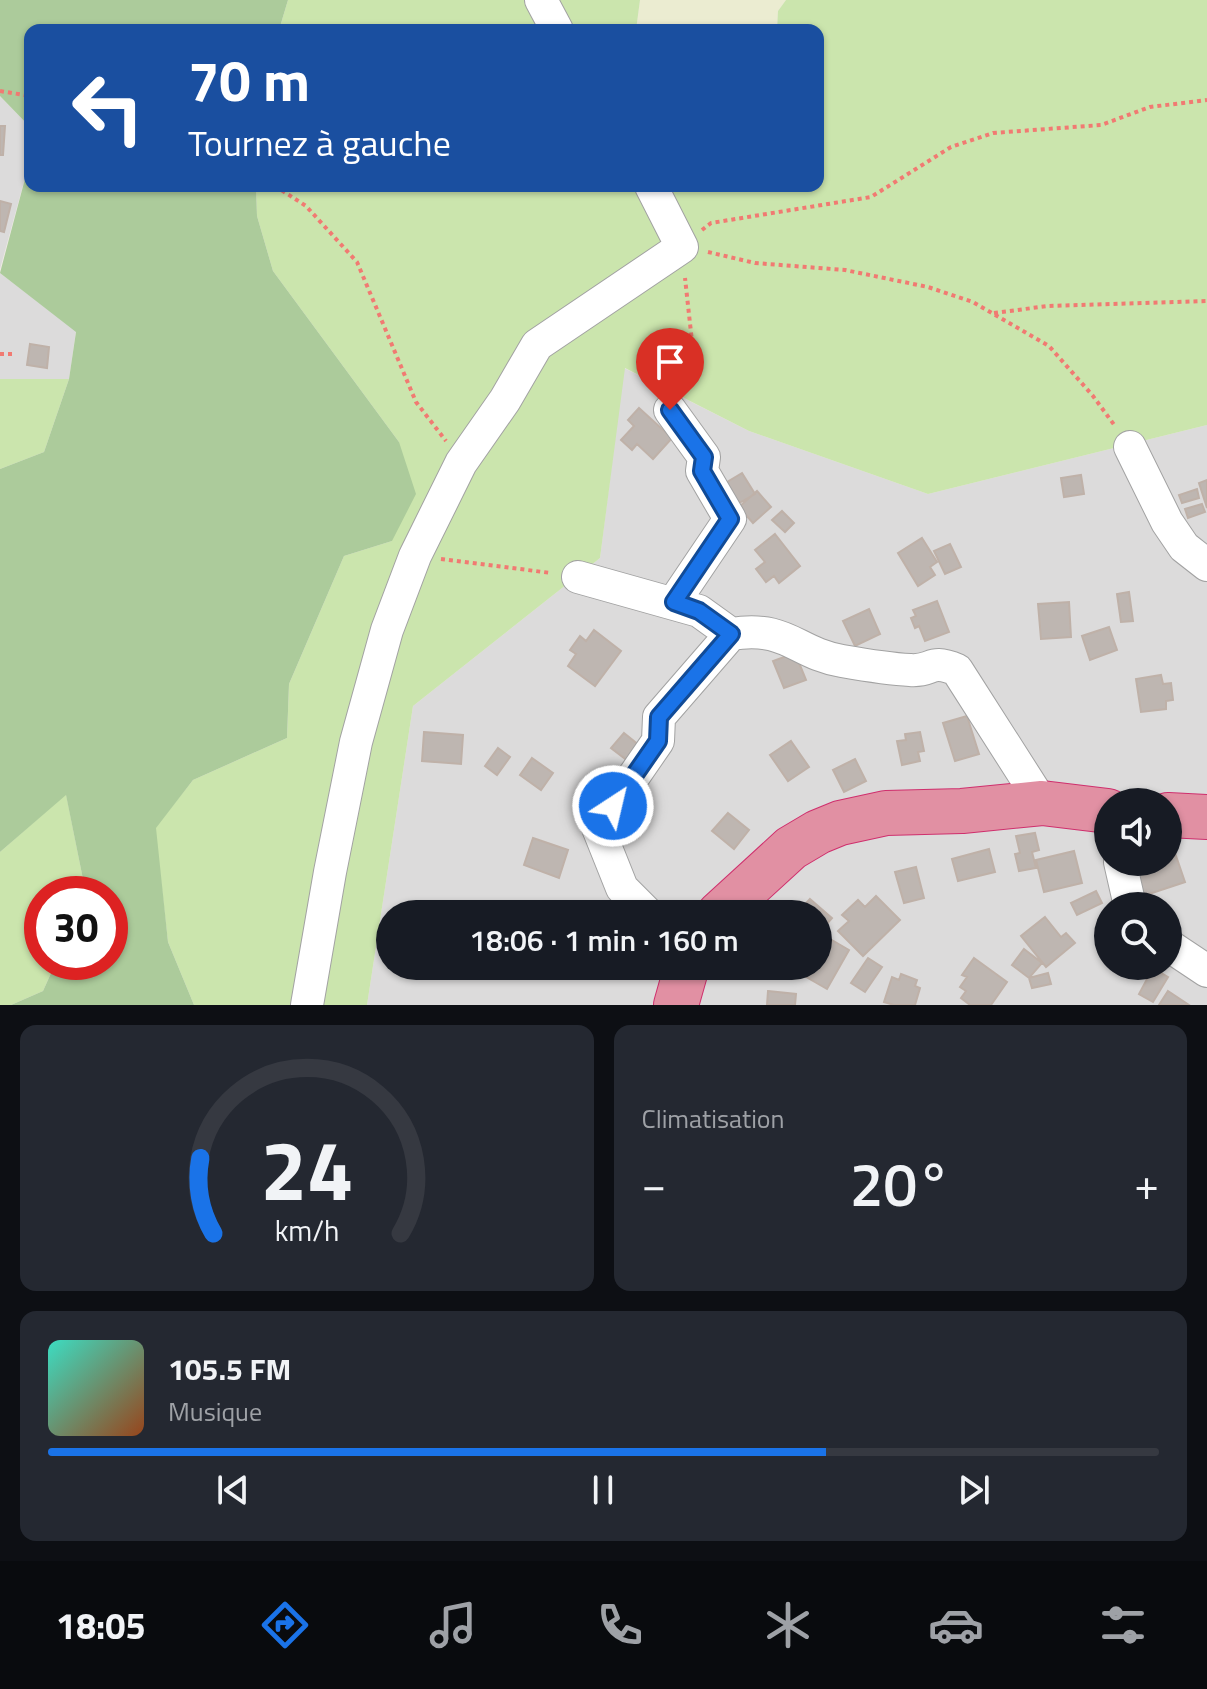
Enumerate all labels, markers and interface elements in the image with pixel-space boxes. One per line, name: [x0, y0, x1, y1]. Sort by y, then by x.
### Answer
text: 70 m: [188, 38, 310, 123]
icon: left: [56, 56, 160, 160]
text: Tournez à gauche: [188, 115, 451, 170]
pin: [636, 328, 704, 410]
icon: arrive: [648, 340, 692, 384]
position arrow: [571, 764, 655, 848]
map controls: [1094, 788, 1182, 980]
button: sound: [1094, 788, 1182, 876]
speed limit sign: 30: [24, 876, 128, 980]
button: search: [1094, 892, 1182, 980]
text: 18:06 · 1 min · 160 m: [469, 917, 739, 963]
text: Climatisation: [642, 1099, 785, 1138]
text: 24: [260, 1106, 353, 1232]
text: 20°: [850, 1138, 951, 1229]
text: −: [642, 1150, 666, 1217]
text: +: [1134, 1150, 1159, 1217]
text: km/h: [274, 1209, 339, 1252]
text: 105.5 FM: [168, 1346, 291, 1392]
text: Musique: [168, 1392, 262, 1431]
icon: previous: [211, 1468, 255, 1512]
icon: pause: [581, 1468, 625, 1512]
icon: next: [952, 1468, 996, 1512]
icon: directions: [257, 1597, 313, 1653]
icon: music: [425, 1597, 481, 1653]
icon: phone: [592, 1597, 648, 1653]
icon: climate: [760, 1597, 816, 1653]
icon: car: [928, 1597, 984, 1653]
icon: filters: [1095, 1597, 1151, 1653]
text: 18:05: [56, 1598, 146, 1653]

